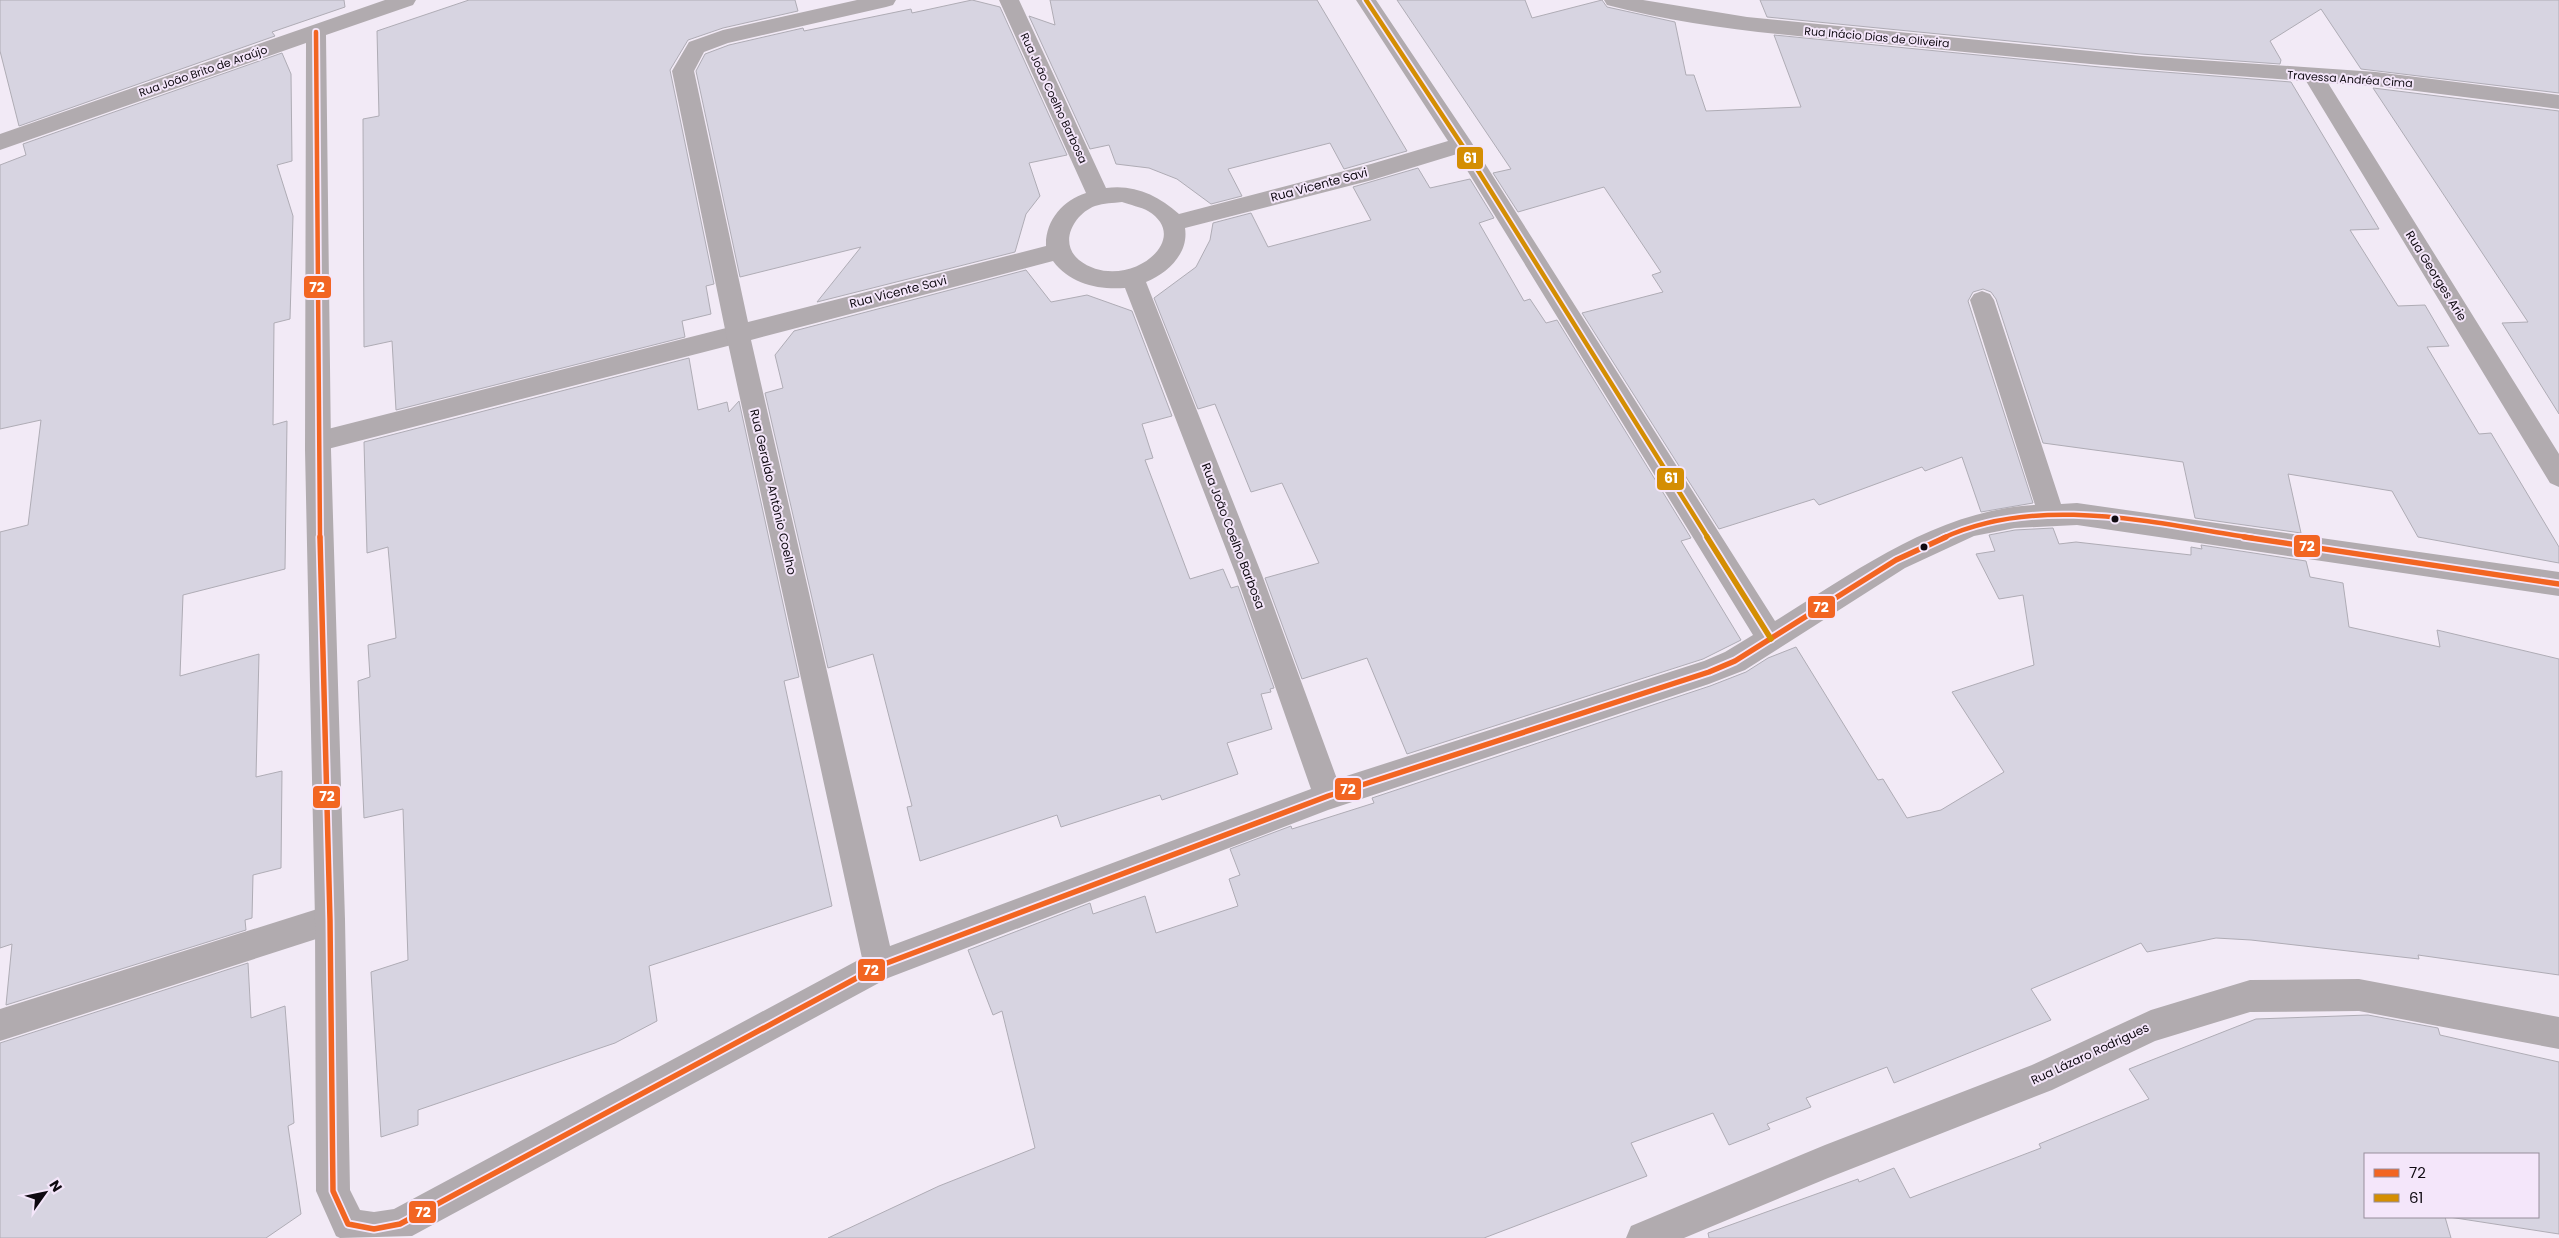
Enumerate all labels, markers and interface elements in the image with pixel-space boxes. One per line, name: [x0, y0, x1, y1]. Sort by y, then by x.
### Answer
street label: Rua Inácio Dias de Oliveira: [1804, 23, 1950, 51]
street label: Rua João Coelho Barbosa: [1017, 30, 1091, 166]
street label: Rua João Brito de Araújo: [137, 41, 269, 101]
street label: Travessa Andréa Cima: [2287, 67, 2413, 91]
line badge: 61: [1456, 146, 1484, 170]
text: 61: [1463, 148, 1477, 168]
street label: Rua Vicente Savi: [1269, 163, 1369, 206]
street label: Rua Georges Arie: [2402, 227, 2471, 324]
street label: Rua Vicente Savi: [847, 271, 948, 312]
line badge: 72: [303, 275, 332, 299]
text: 72: [309, 277, 325, 297]
street label: Rua Geraldo Antônio Coelho: [746, 407, 801, 577]
street label: Rua João Coelho Barbosa: [1198, 460, 1269, 611]
line badge: 61: [1656, 467, 1685, 491]
text: 61: [1664, 468, 1678, 488]
unlabelled marker: [2110, 514, 2120, 524]
line badge: 72: [2293, 534, 2321, 558]
text: 72: [2299, 536, 2315, 556]
unlabelled marker: [1919, 542, 1929, 552]
line badge: 72: [1807, 595, 1836, 619]
text: 72: [1813, 597, 1829, 617]
line badge: 72: [1334, 777, 1362, 801]
text: 72: [1340, 779, 1356, 799]
line badge: 72: [312, 785, 341, 809]
text: 72: [319, 786, 335, 806]
line badge: 72: [857, 958, 886, 982]
text: 72: [863, 960, 879, 980]
street label: Rua Lázaro Rodrigues: [2028, 1019, 2152, 1088]
legend: [2364, 1153, 2539, 1218]
text: 72: [2409, 1162, 2426, 1183]
north arrow: [20, 1168, 70, 1218]
text: N: [45, 1176, 67, 1196]
text: 61: [2409, 1187, 2423, 1208]
line badge: 72: [408, 1200, 437, 1224]
text: 72: [415, 1202, 431, 1222]

